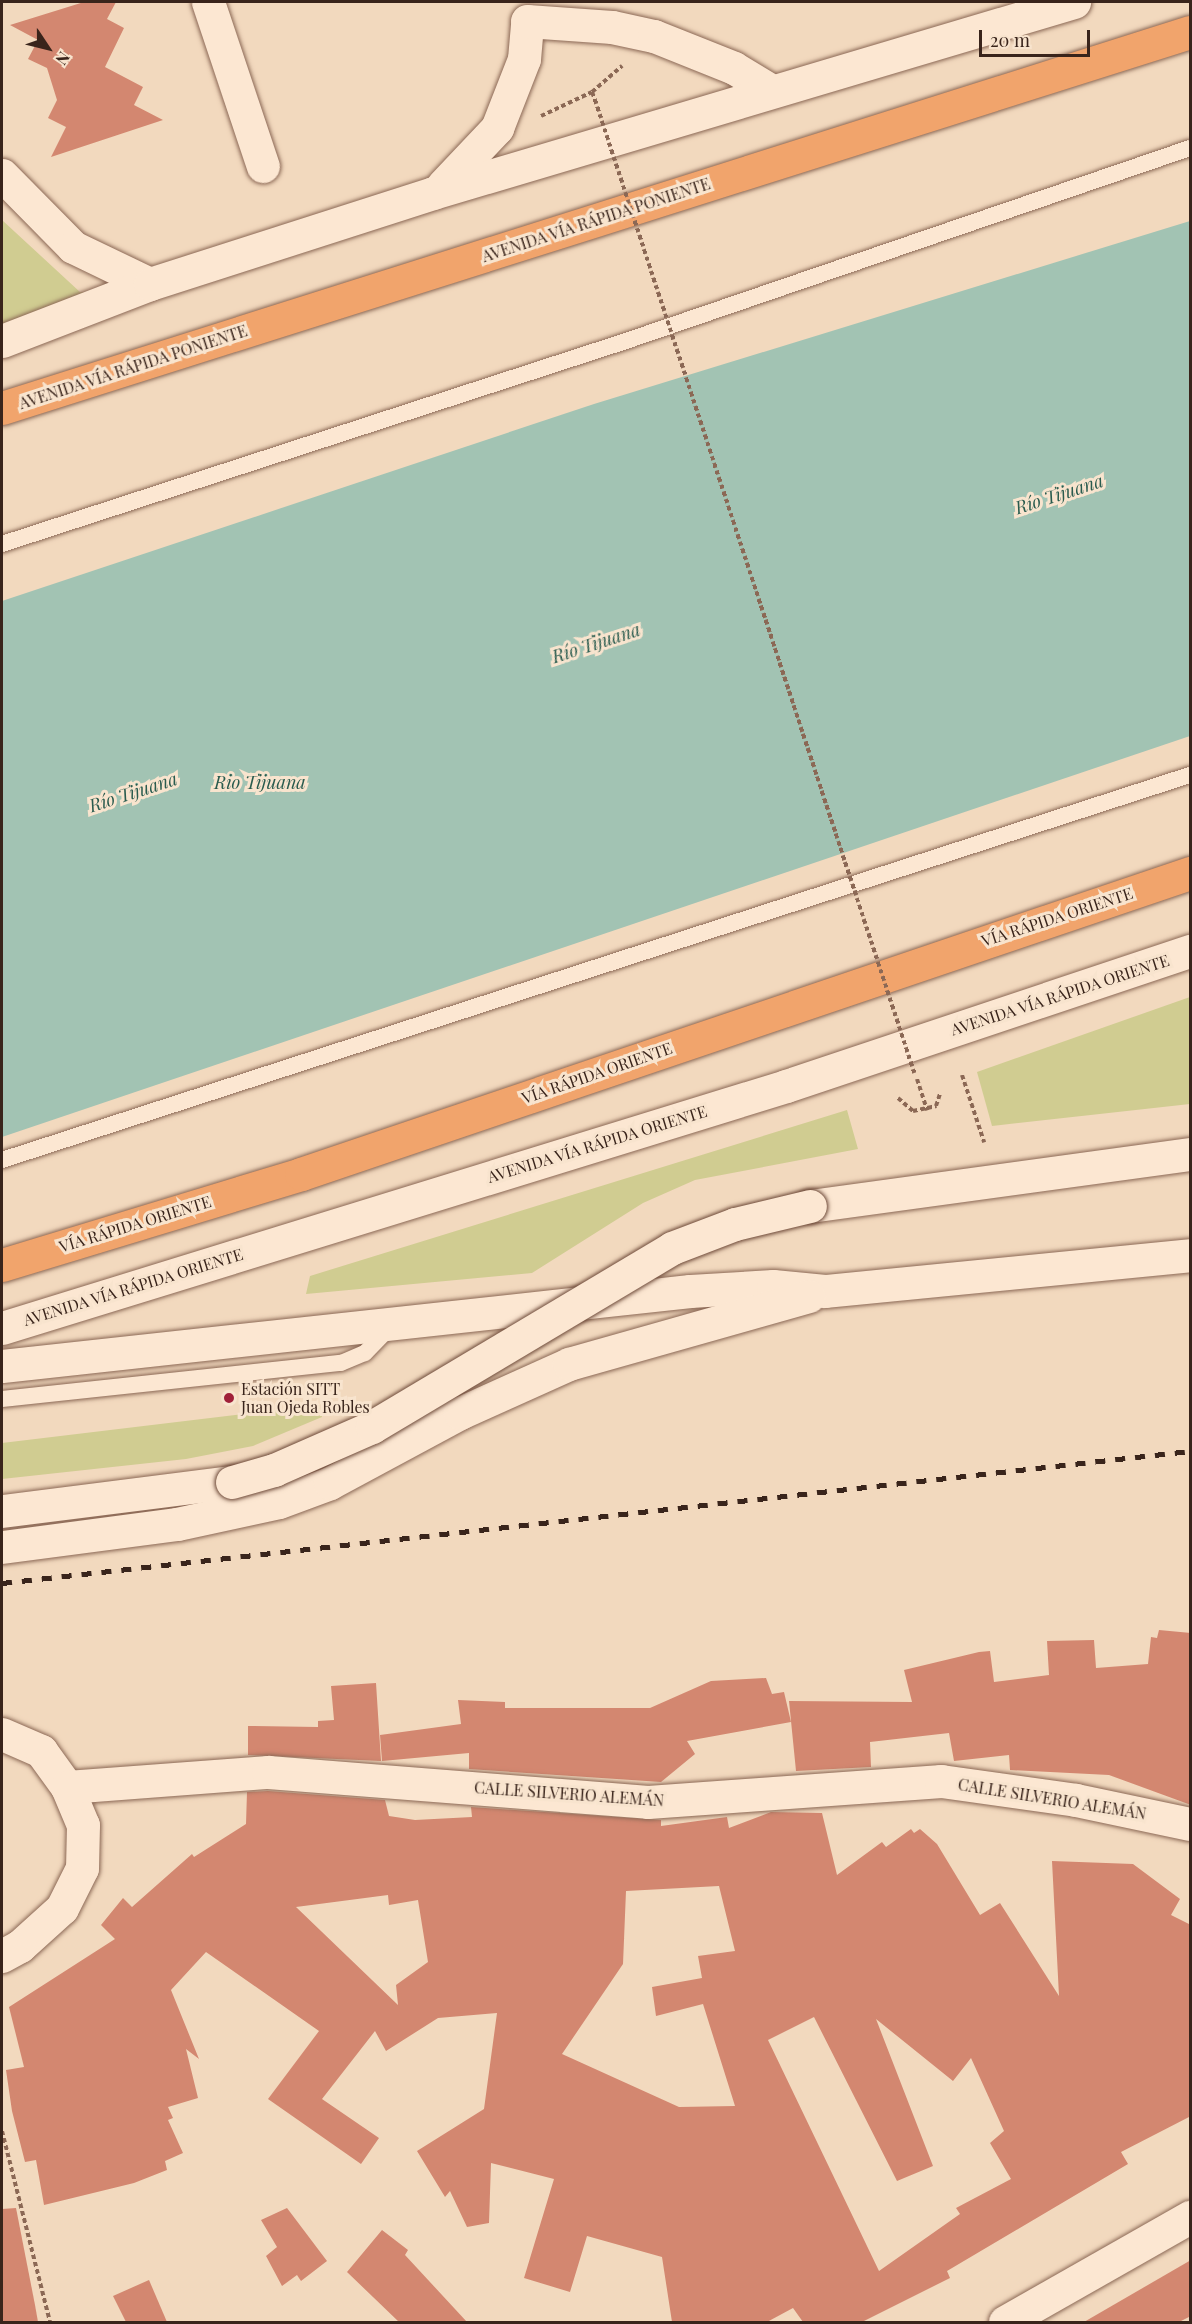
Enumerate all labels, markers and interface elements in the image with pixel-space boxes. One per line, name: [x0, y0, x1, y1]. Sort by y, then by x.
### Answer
north arrow: [18, 18, 78, 78]
scale bar: [982, 18, 1093, 56]
text: 20 m: [990, 28, 1030, 52]
text: N: [51, 48, 75, 69]
street label: AVENIDA VÍA RÁPIDA PONIENTE: [479, 174, 713, 266]
street label: AVENIDA VÍA RÁPIDA PONIENTE: [16, 321, 250, 413]
water label: Río Tijuana: [1012, 470, 1106, 518]
water label: Río Tijuana: [549, 619, 643, 667]
water label: Río Tijuana: [86, 768, 180, 816]
water label: Rio Tijuana: [214, 771, 306, 793]
street label: VÍA RÁPIDA ORIENTE: [979, 883, 1135, 951]
street label: AVENIDA VÍA RÁPIDA ORIENTE: [948, 950, 1172, 1040]
street label: VÍA RÁPIDA ORIENTE: [519, 1038, 675, 1108]
street label: AVENIDA VÍA RÁPIDA ORIENTE: [485, 1101, 709, 1187]
street label: VÍA RÁPIDA ORIENTE: [57, 1192, 213, 1256]
street label: AVENIDA VÍA RÁPIDA ORIENTE: [21, 1244, 245, 1330]
place label: Estación SITT Juan Ojeda Robles: [241, 1379, 370, 1417]
marker: Estación SITT Juan Ojeda Robles: [222, 1391, 236, 1405]
street label: CALLE SILVERIO ALEMÁN: [956, 1775, 1148, 1823]
street label: CALLE SILVERIO ALEMÁN: [473, 1778, 665, 1810]

